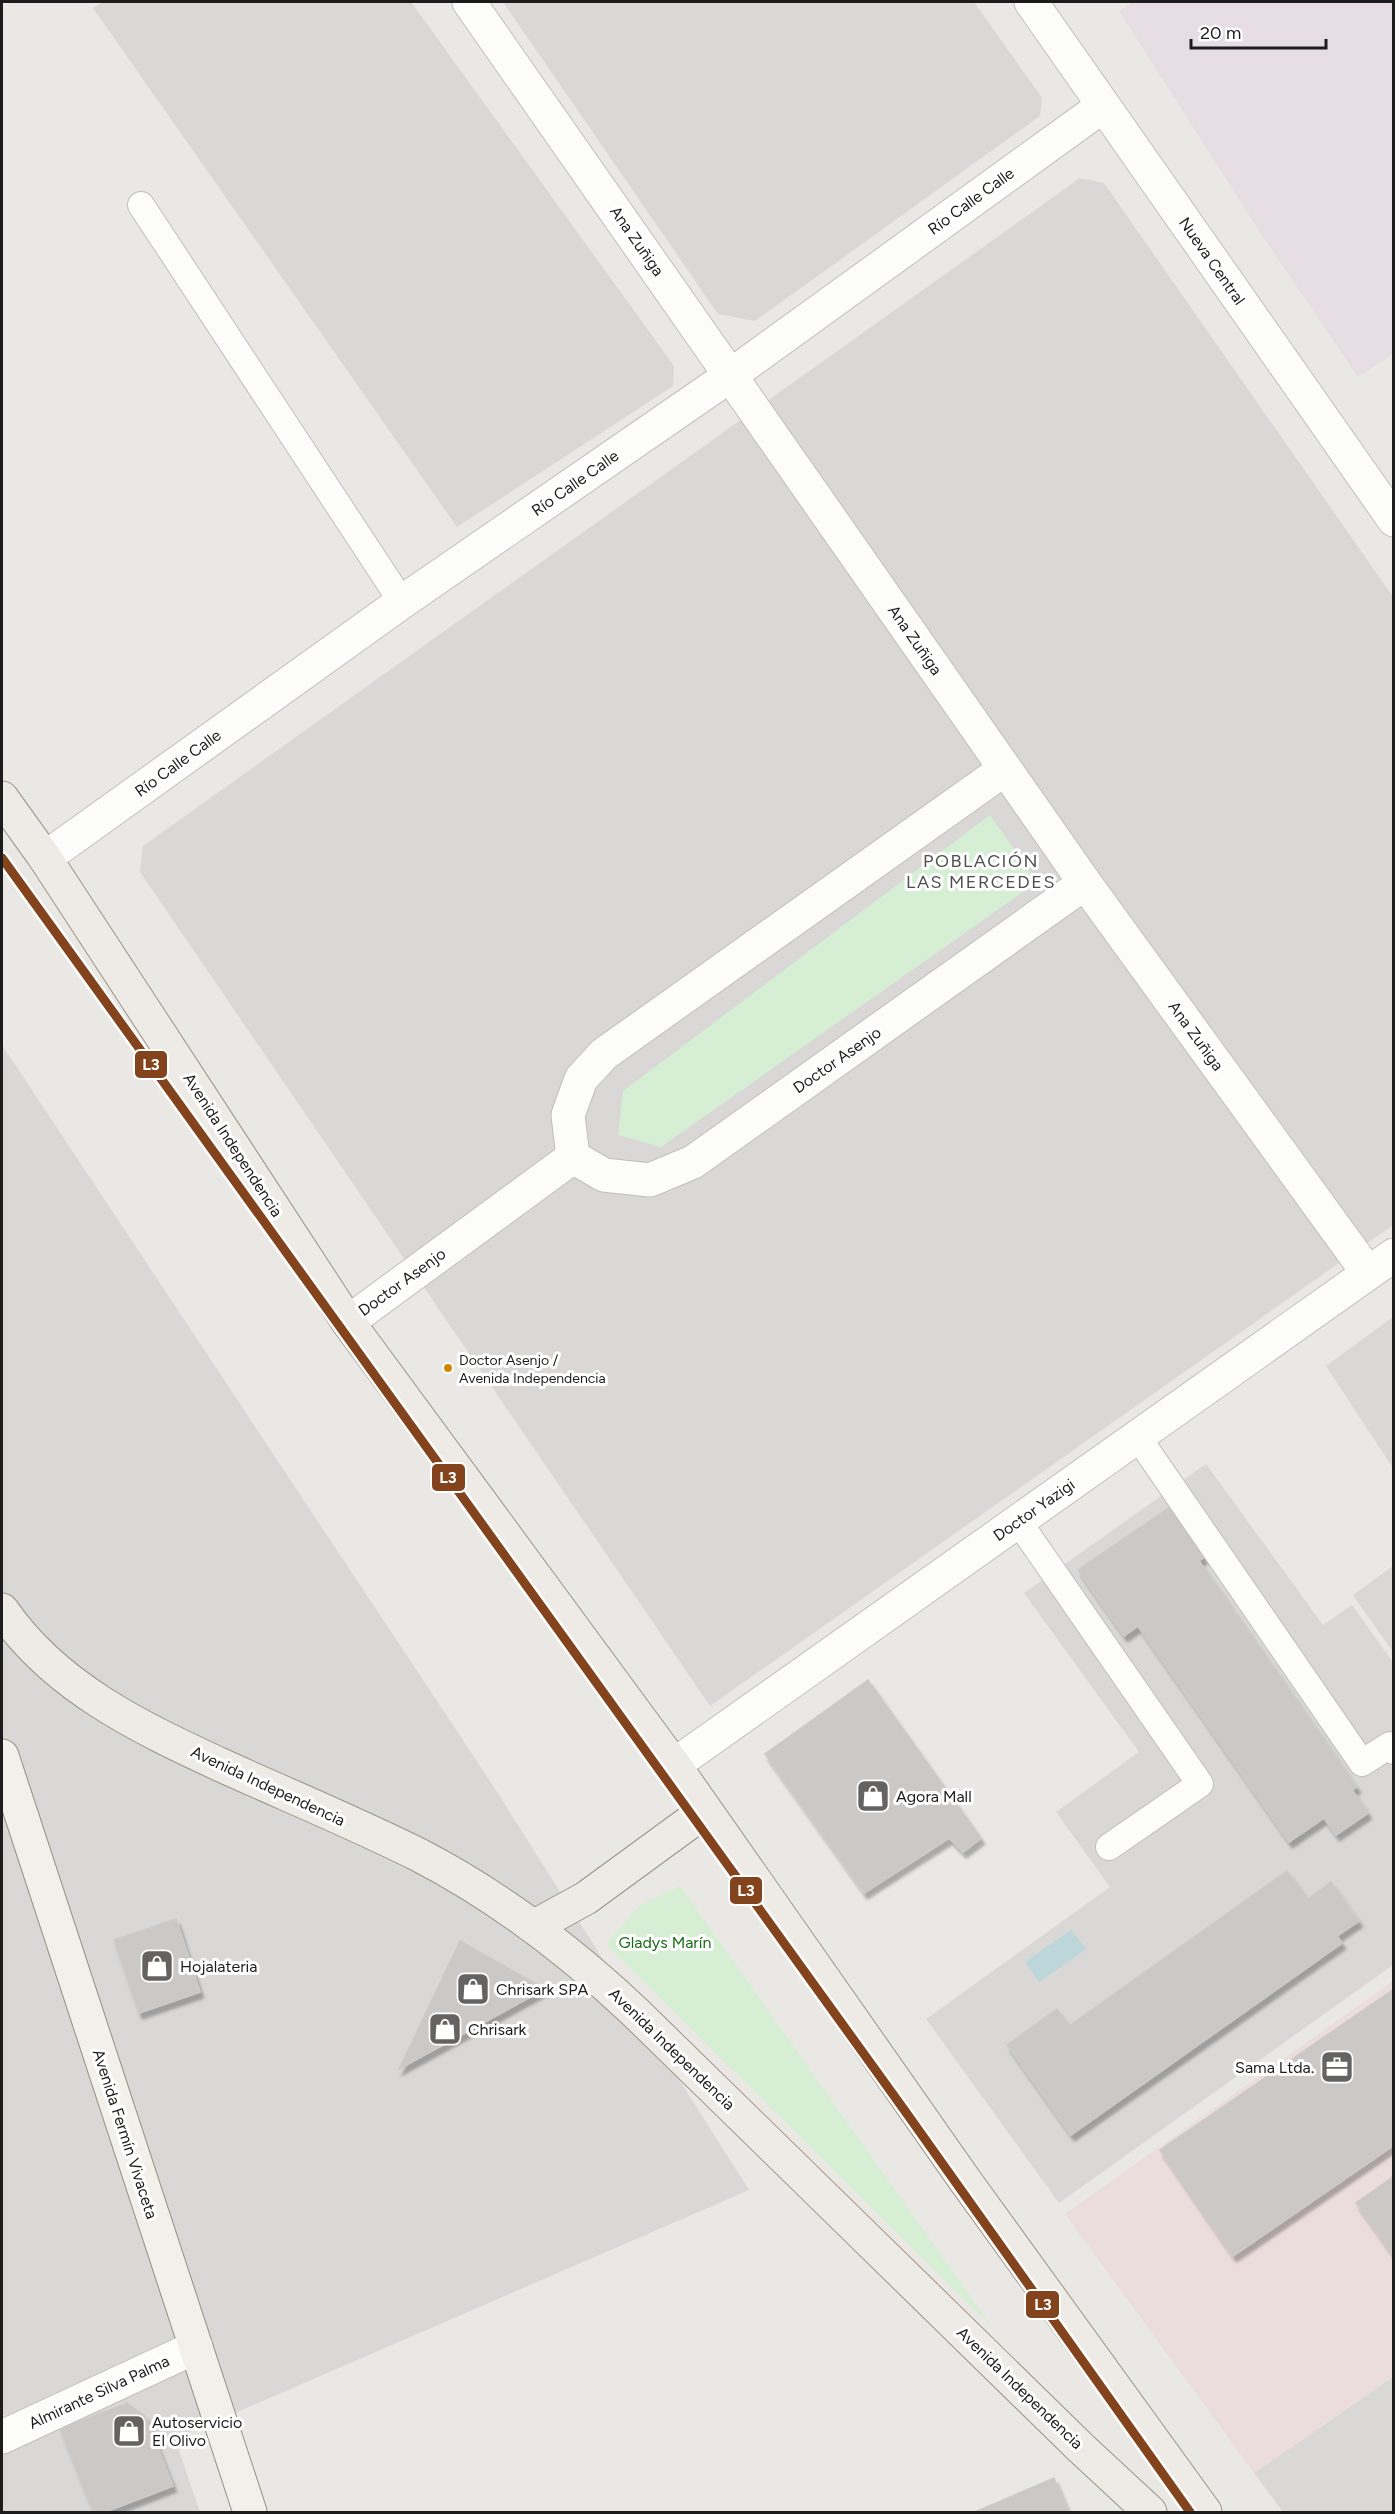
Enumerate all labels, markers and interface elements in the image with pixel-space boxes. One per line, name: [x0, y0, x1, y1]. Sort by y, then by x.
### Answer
scale bar: [1191, 12, 1326, 50]
text: 20 m: [1200, 22, 1241, 44]
street label: Río Calle Calle: [924, 163, 1018, 239]
street label: Ana Zuñiga: [606, 202, 668, 280]
street label: Nueva Central: [1175, 214, 1249, 308]
street label: Río Calle Calle: [528, 446, 622, 520]
street label: Ana Zuñiga: [884, 601, 946, 679]
street label: Río Calle Calle: [131, 725, 225, 801]
district label: POBLACIÓN LAS MERCEDES: [906, 850, 1056, 893]
street label: Ana Zuñiga: [1164, 998, 1228, 1074]
street label: Doctor Asenjo: [789, 1023, 885, 1097]
line badge: L3: [134, 1050, 168, 1079]
text: L3: [142, 1055, 160, 1074]
street label: Avenida Independencia: [179, 1069, 287, 1221]
street label: Doctor Asenjo: [355, 1244, 449, 1320]
place label: Doctor Asenjo / Avenida Independencia: [459, 1352, 606, 1387]
marker: Doctor Asenjo / Avenida Independencia: [442, 1362, 454, 1374]
line badge: L3: [431, 1463, 466, 1492]
text: L3: [439, 1468, 457, 1487]
street label: Doctor Yazigi: [990, 1475, 1078, 1545]
street label: Avenida Independencia: [188, 1742, 348, 1830]
shop icon: Agora Mall: [855, 1778, 891, 1814]
place label: Agora Mall: [896, 1787, 972, 1806]
line badge: L3: [729, 1876, 763, 1905]
text: L3: [737, 1881, 755, 1900]
park label: Gladys Marín: [619, 1933, 711, 1952]
shop icon: Hojalateria: [139, 1948, 175, 1984]
place label: Hojalateria: [180, 1957, 257, 1976]
shop icon: Chrisark SPA: [455, 1971, 491, 2007]
place label: Chrisark SPA: [496, 1980, 588, 1999]
street label: Avenida Independencia: [605, 1984, 739, 2114]
shop icon: Chrisark: [427, 2011, 463, 2047]
place label: Chrisark: [468, 2020, 527, 2039]
street label: Avenida Fermín Vivaceta: [89, 2047, 161, 2221]
office icon: Sama Ltda.: [1319, 2049, 1355, 2085]
place label: Sama Ltda.: [1235, 2058, 1314, 2077]
line badge: L3: [1025, 2290, 1060, 2319]
text: L3: [1034, 2295, 1052, 2314]
street label: Avenida Independencia: [953, 2323, 1087, 2453]
street label: Almirante Silva Palma: [26, 2351, 172, 2433]
shop icon: Autoservicio El Olivo: [111, 2413, 147, 2449]
place label: Autoservicio El Olivo: [152, 2413, 242, 2450]

